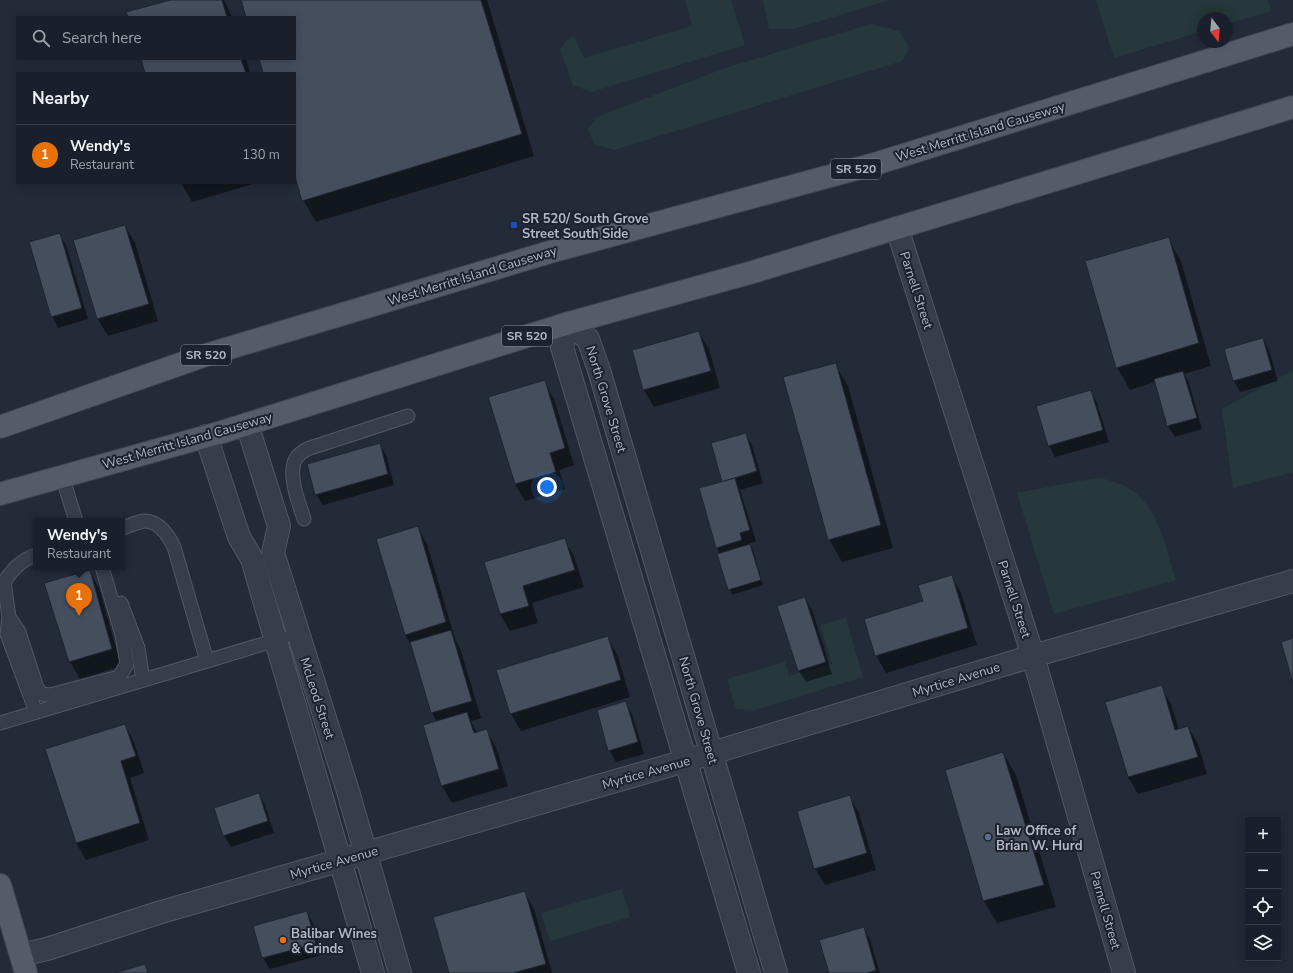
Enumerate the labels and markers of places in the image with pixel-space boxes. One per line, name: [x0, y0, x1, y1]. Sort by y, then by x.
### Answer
place label: SR 520/ South Grove Street South Side: [522, 210, 649, 243]
marker: SR 520/ South Grove Street South Side: [509, 220, 519, 230]
pin: 1: [66, 583, 92, 616]
place label: Law Office of Brian W. Hurd: [996, 822, 1082, 855]
marker: Law Office of Brian W. Hurd: [983, 832, 993, 842]
place label: Balibar Wines & Grinds: [291, 925, 377, 958]
marker: Balibar Wines & Grinds: [278, 935, 288, 945]

